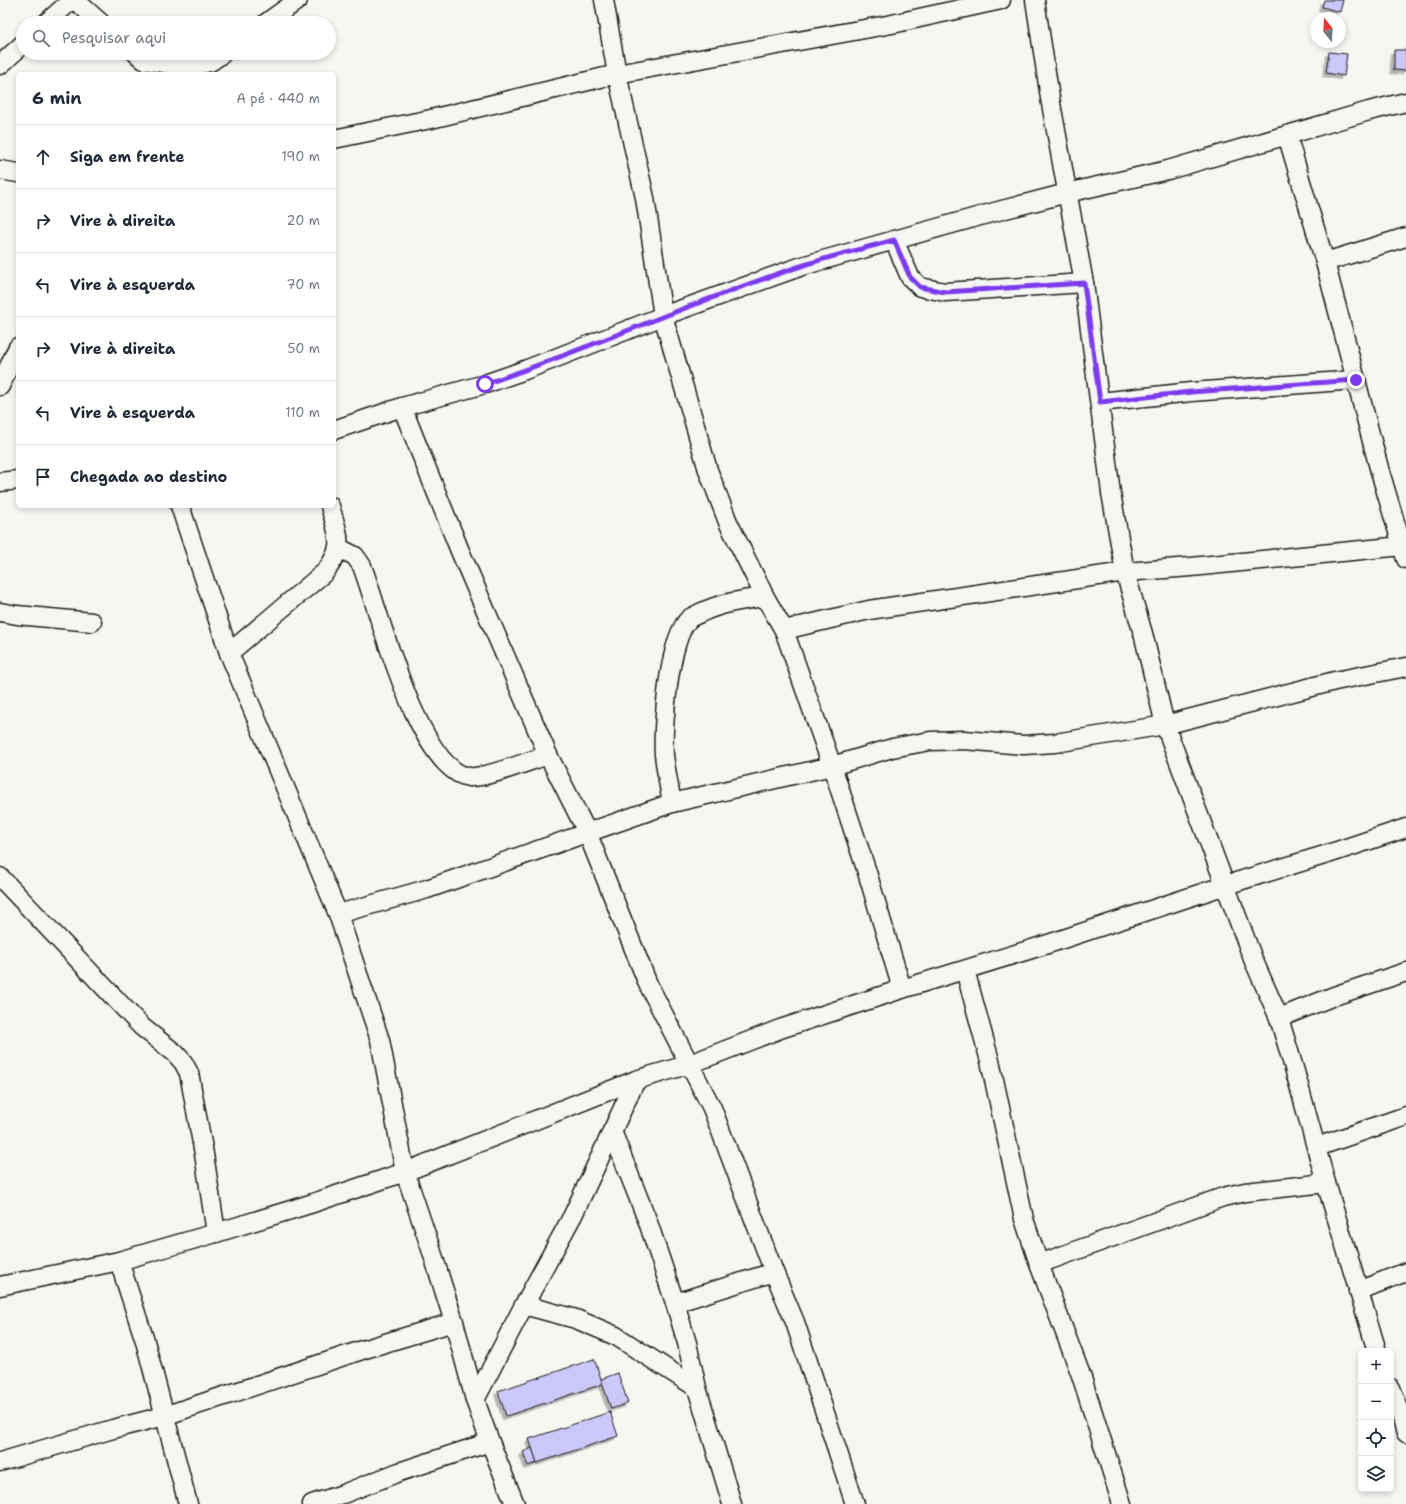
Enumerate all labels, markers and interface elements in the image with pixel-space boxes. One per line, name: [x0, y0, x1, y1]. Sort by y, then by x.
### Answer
north arrow: [1310, 12, 1346, 48]
search box: [16, 16, 336, 60]
icon: search: [30, 27, 52, 49]
text: Pesquisar aqui: [62, 28, 166, 48]
text: 6 min: [32, 87, 82, 109]
text: A pé · 440 m: [236, 90, 320, 107]
icon: ahead: [32, 146, 54, 168]
text: Siga em frente: [70, 147, 185, 167]
text: 190 m: [281, 148, 320, 165]
icon: right: [32, 210, 54, 232]
text: Vire à direita: [70, 211, 175, 231]
text: 20 m: [287, 212, 320, 229]
icon: left: [32, 274, 54, 296]
text: Vire à esquerda: [70, 275, 195, 295]
text: 70 m: [286, 276, 320, 293]
icon: right: [32, 338, 54, 360]
text: Vire à direita: [70, 339, 175, 359]
text: 50 m: [287, 340, 320, 357]
route end: [1347, 371, 1365, 389]
route start: [476, 375, 494, 393]
icon: left: [32, 402, 54, 424]
text: Vire à esquerda: [70, 403, 195, 423]
text: 110 m: [285, 404, 320, 421]
icon: arrive: [32, 466, 54, 488]
text: Chegada ao destino: [70, 467, 227, 487]
map controls: [1358, 1348, 1394, 1492]
button: +: [1358, 1348, 1394, 1384]
button: −: [1358, 1384, 1394, 1420]
button: locate: [1358, 1420, 1394, 1456]
button: layers: [1358, 1456, 1394, 1492]

